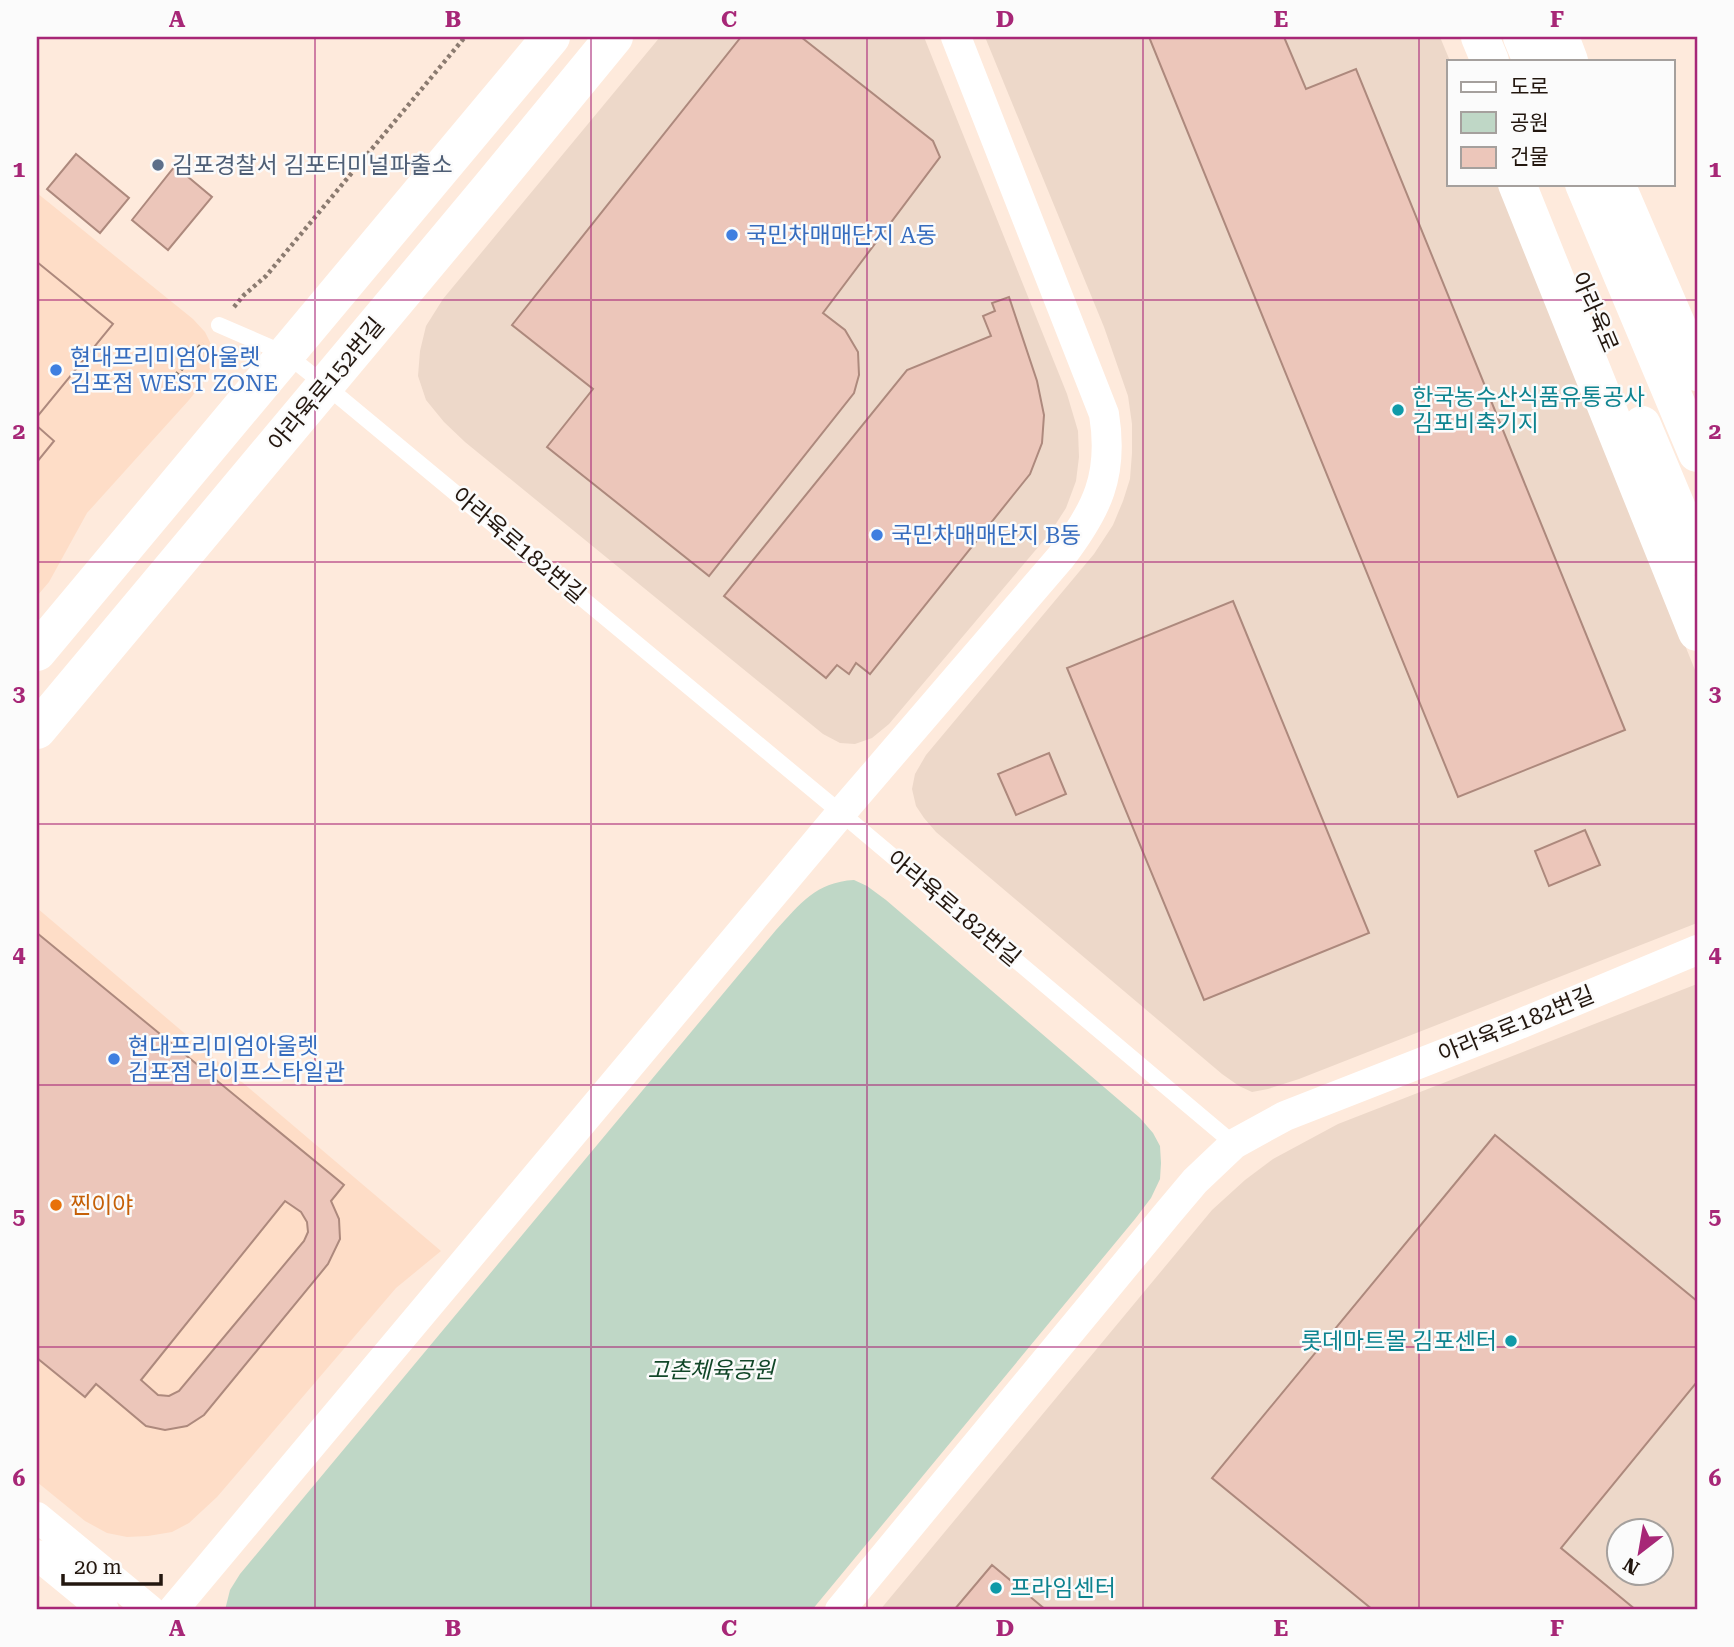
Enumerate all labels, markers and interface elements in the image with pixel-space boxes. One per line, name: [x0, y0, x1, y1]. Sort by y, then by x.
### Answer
text: A: [169, 6, 186, 33]
text: B: [445, 6, 461, 33]
text: C: [721, 6, 737, 33]
text: D: [996, 6, 1014, 33]
text: E: [1274, 6, 1288, 33]
text: F: [1550, 6, 1564, 33]
legend: [1447, 60, 1674, 186]
text: 도로: [1510, 75, 1549, 99]
text: 공원: [1510, 111, 1549, 135]
text: 건물: [1510, 145, 1549, 169]
place label: 김포경찰서 김포터미널파출소: [172, 152, 453, 179]
text: 1: [13, 156, 26, 183]
text: 1: [1709, 156, 1722, 183]
marker: 김포경찰서 김포터미널파출소: [150, 157, 166, 173]
place label: 국민차매매단지 A동: [746, 222, 937, 249]
marker: 국민차매매단지 A동: [724, 227, 740, 243]
street label: 아라육로: [1566, 268, 1624, 356]
street label: 아라육로152번길: [263, 312, 390, 456]
place label: 현대프리미엄아울렛 김포점 WEST ZONE: [70, 344, 278, 397]
marker: 현대프리미엄아울렛 김포점 WEST ZONE: [48, 362, 64, 378]
place label: 한국농수산식품유통공사 김포비축기지: [1412, 384, 1645, 437]
marker: 한국농수산식품유통공사 김포비축기지: [1390, 402, 1406, 418]
text: 2: [13, 418, 25, 445]
text: 2: [1709, 418, 1721, 445]
street label: 아라육로182번길: [447, 482, 591, 609]
place label: 국민차매매단지 B동: [891, 522, 1082, 549]
marker: 국민차매매단지 B동: [869, 527, 885, 543]
text: 3: [13, 680, 26, 707]
text: 3: [1709, 680, 1722, 707]
street label: 아라육로182번길: [882, 845, 1026, 972]
text: 4: [13, 941, 26, 968]
text: 4: [1709, 941, 1722, 968]
street label: 아라육로182번길: [1434, 981, 1598, 1068]
place label: 현대프리미엄아울렛 김포점 라이프스타일관: [128, 1033, 345, 1086]
marker: 현대프리미엄아울렛 김포점 라이프스타일관: [106, 1051, 122, 1067]
place label: 찐이야: [70, 1192, 133, 1219]
marker: 찐이야: [48, 1197, 64, 1213]
text: 5: [13, 1203, 26, 1230]
text: 5: [1709, 1203, 1722, 1230]
place label: 롯데마트몰 김포센터: [1301, 1328, 1497, 1355]
marker: 롯데마트몰 김포센터: [1503, 1333, 1519, 1349]
park label: 고촌체육공원: [648, 1357, 776, 1384]
text: 6: [13, 1465, 26, 1492]
text: 6: [1709, 1465, 1722, 1492]
north arrow: [1604, 1518, 1674, 1588]
scale bar: [63, 1542, 161, 1586]
text: N: [1619, 1552, 1644, 1580]
text: 20 m: [74, 1555, 122, 1579]
place label: 프라임센터: [1010, 1575, 1116, 1602]
marker: 프라임센터: [988, 1580, 1004, 1596]
text: A: [169, 1615, 186, 1642]
text: B: [445, 1615, 461, 1642]
text: C: [721, 1615, 737, 1642]
text: D: [996, 1615, 1014, 1642]
text: E: [1274, 1615, 1288, 1642]
text: F: [1550, 1615, 1564, 1642]

